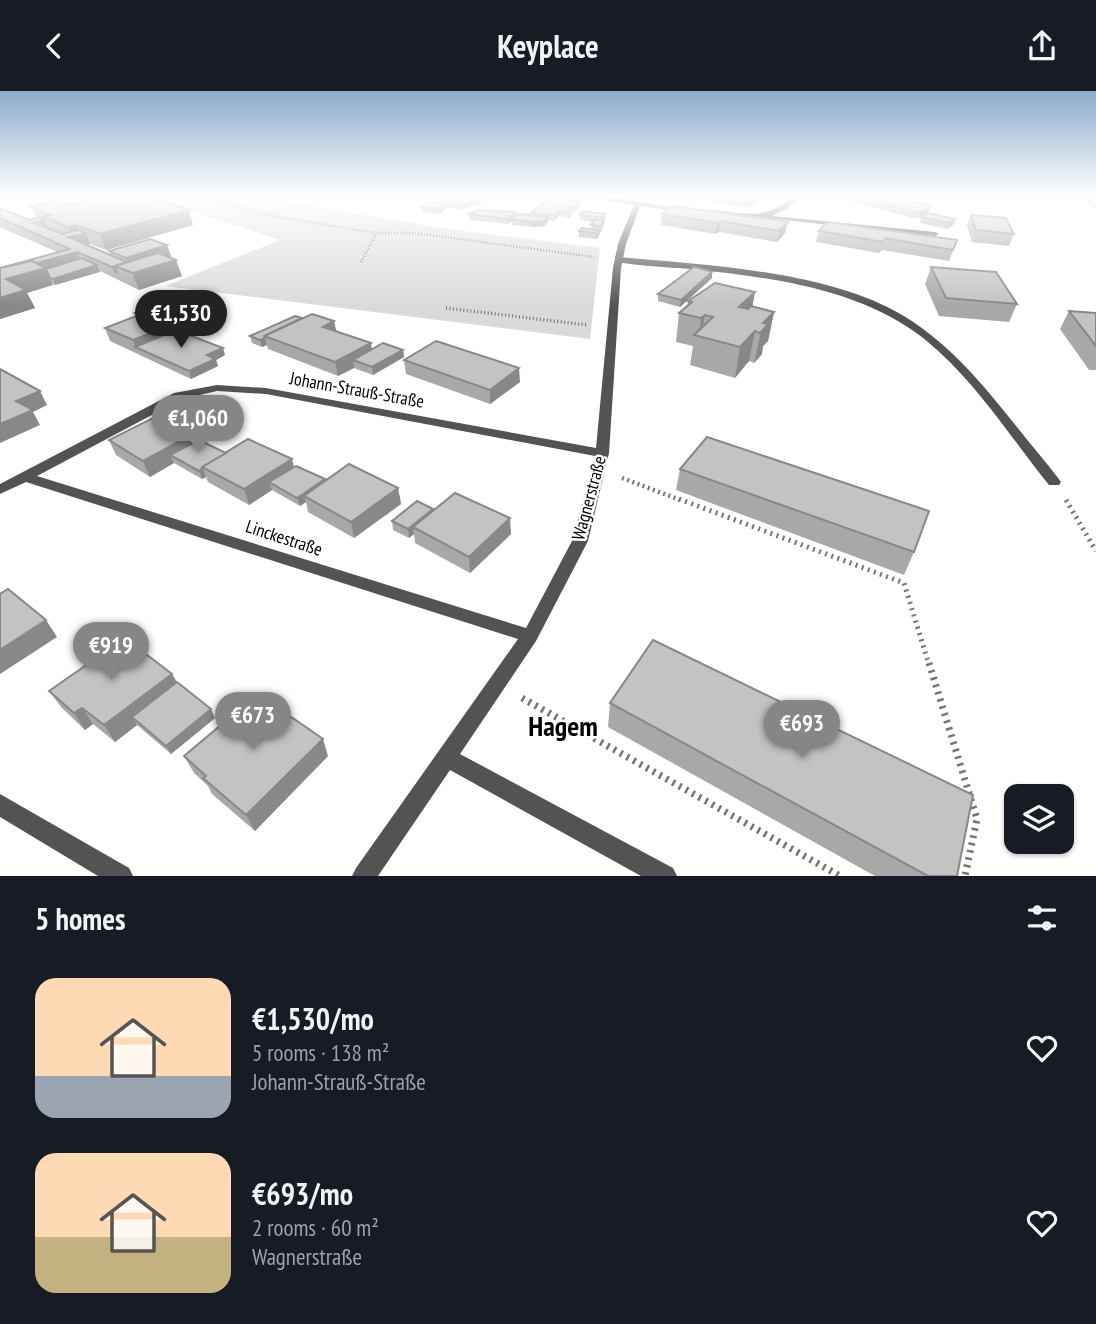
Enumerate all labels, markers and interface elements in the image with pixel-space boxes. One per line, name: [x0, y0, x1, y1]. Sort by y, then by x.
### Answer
text: Keyplace: [497, 25, 599, 67]
icon: back: [35, 27, 73, 65]
icon: share: [1023, 27, 1061, 65]
pin: €1,530: [124, 291, 238, 350]
text: €1,530: [151, 298, 211, 327]
street label: Johann-Strauß-Straße: [287, 366, 426, 413]
pin: €1,060: [141, 395, 255, 455]
text: €1,060: [168, 403, 228, 432]
street label: Wagnerstraße: [566, 453, 611, 542]
street label: Linckestraße: [243, 514, 325, 561]
pin: €919: [70, 623, 152, 682]
text: €919: [89, 630, 133, 659]
pin: €673: [212, 693, 294, 752]
text: €673: [231, 700, 275, 729]
pin: €693: [761, 701, 843, 760]
district label: Hagem: [528, 707, 598, 744]
text: €693: [780, 708, 824, 737]
map controls: [1004, 784, 1074, 854]
button: layers: [1004, 784, 1074, 854]
text: 5 homes: [35, 899, 126, 938]
icon: filters: [1023, 899, 1061, 937]
text: €1,530/mo: [252, 999, 374, 1038]
icon: home: [91, 1006, 175, 1090]
icon: heart: [1023, 1029, 1061, 1067]
text: 5 rooms · 138 m²: [252, 1038, 389, 1067]
text: Johann-Strauß-Straße: [252, 1067, 426, 1096]
text: €693/mo: [252, 1174, 353, 1213]
icon: home: [91, 1181, 175, 1265]
icon: heart: [1023, 1204, 1061, 1242]
text: 2 rooms · 60 m²: [252, 1213, 379, 1242]
text: Wagnerstraße: [252, 1242, 362, 1271]

